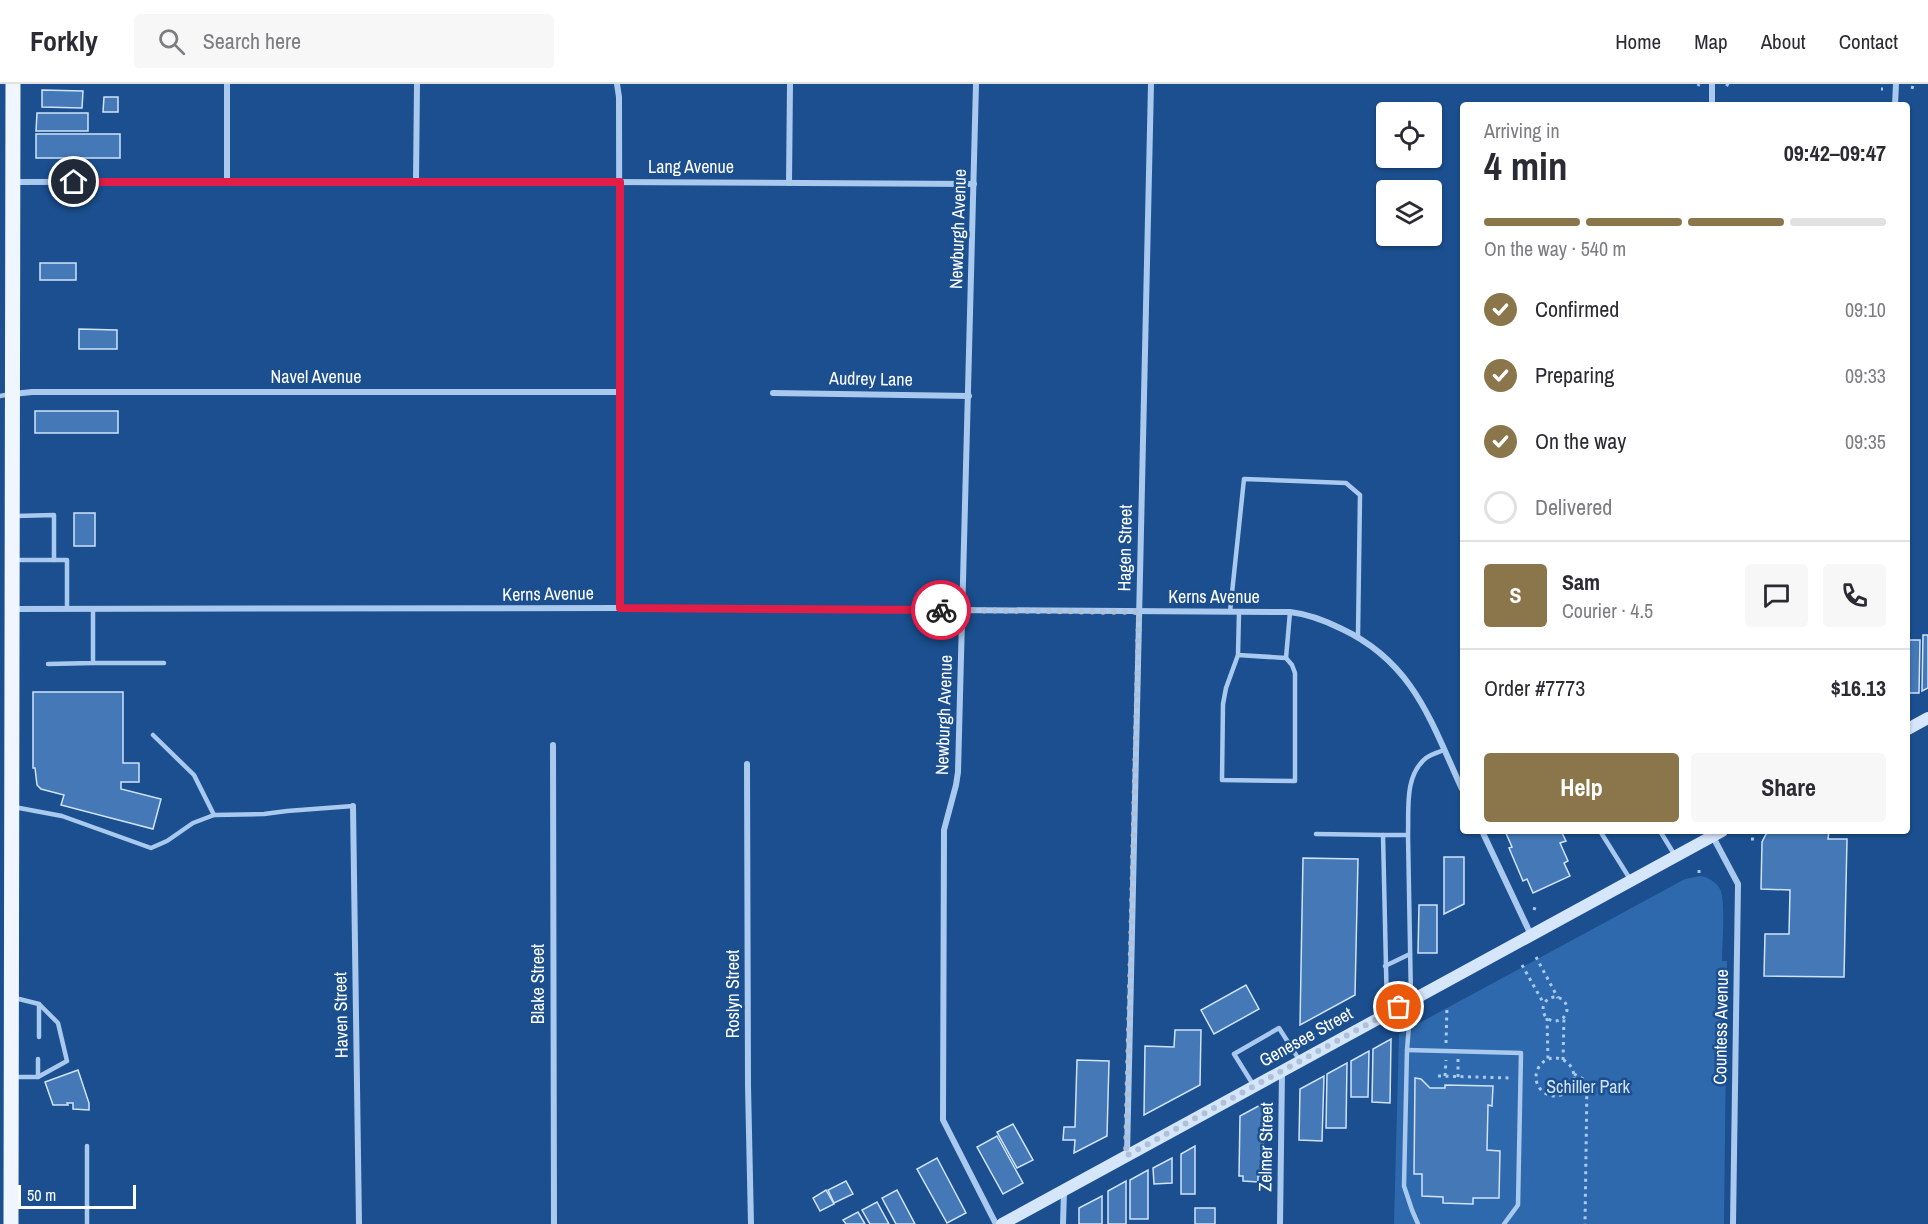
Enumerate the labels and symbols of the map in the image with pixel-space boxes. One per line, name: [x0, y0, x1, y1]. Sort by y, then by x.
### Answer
street label: Lang Avenue: [648, 154, 734, 179]
pin: [48, 156, 99, 207]
street label: Newburgh Avenue: [943, 168, 972, 290]
street label: Navel Avenue: [271, 364, 361, 389]
street label: Audrey Lane: [828, 365, 913, 392]
street label: Hagen Street: [1111, 504, 1138, 592]
street label: Kerns Avenue: [502, 580, 594, 607]
courier: [911, 580, 971, 640]
street label: Kerns Avenue: [1168, 584, 1260, 609]
street label: Newburgh Avenue: [929, 654, 958, 776]
street label: Blake Street: [525, 944, 550, 1024]
street label: Roslyn Street: [720, 950, 745, 1038]
street label: Countess Avenue: [1707, 969, 1734, 1085]
street label: Haven Street: [327, 972, 354, 1058]
pin: [1373, 981, 1424, 1032]
street label: Genesee Street: [1254, 1001, 1357, 1073]
park label: Schiller Park: [1546, 1074, 1630, 1099]
street label: Zelmer Street: [1252, 1102, 1279, 1192]
scale bar: [18, 1182, 136, 1210]

